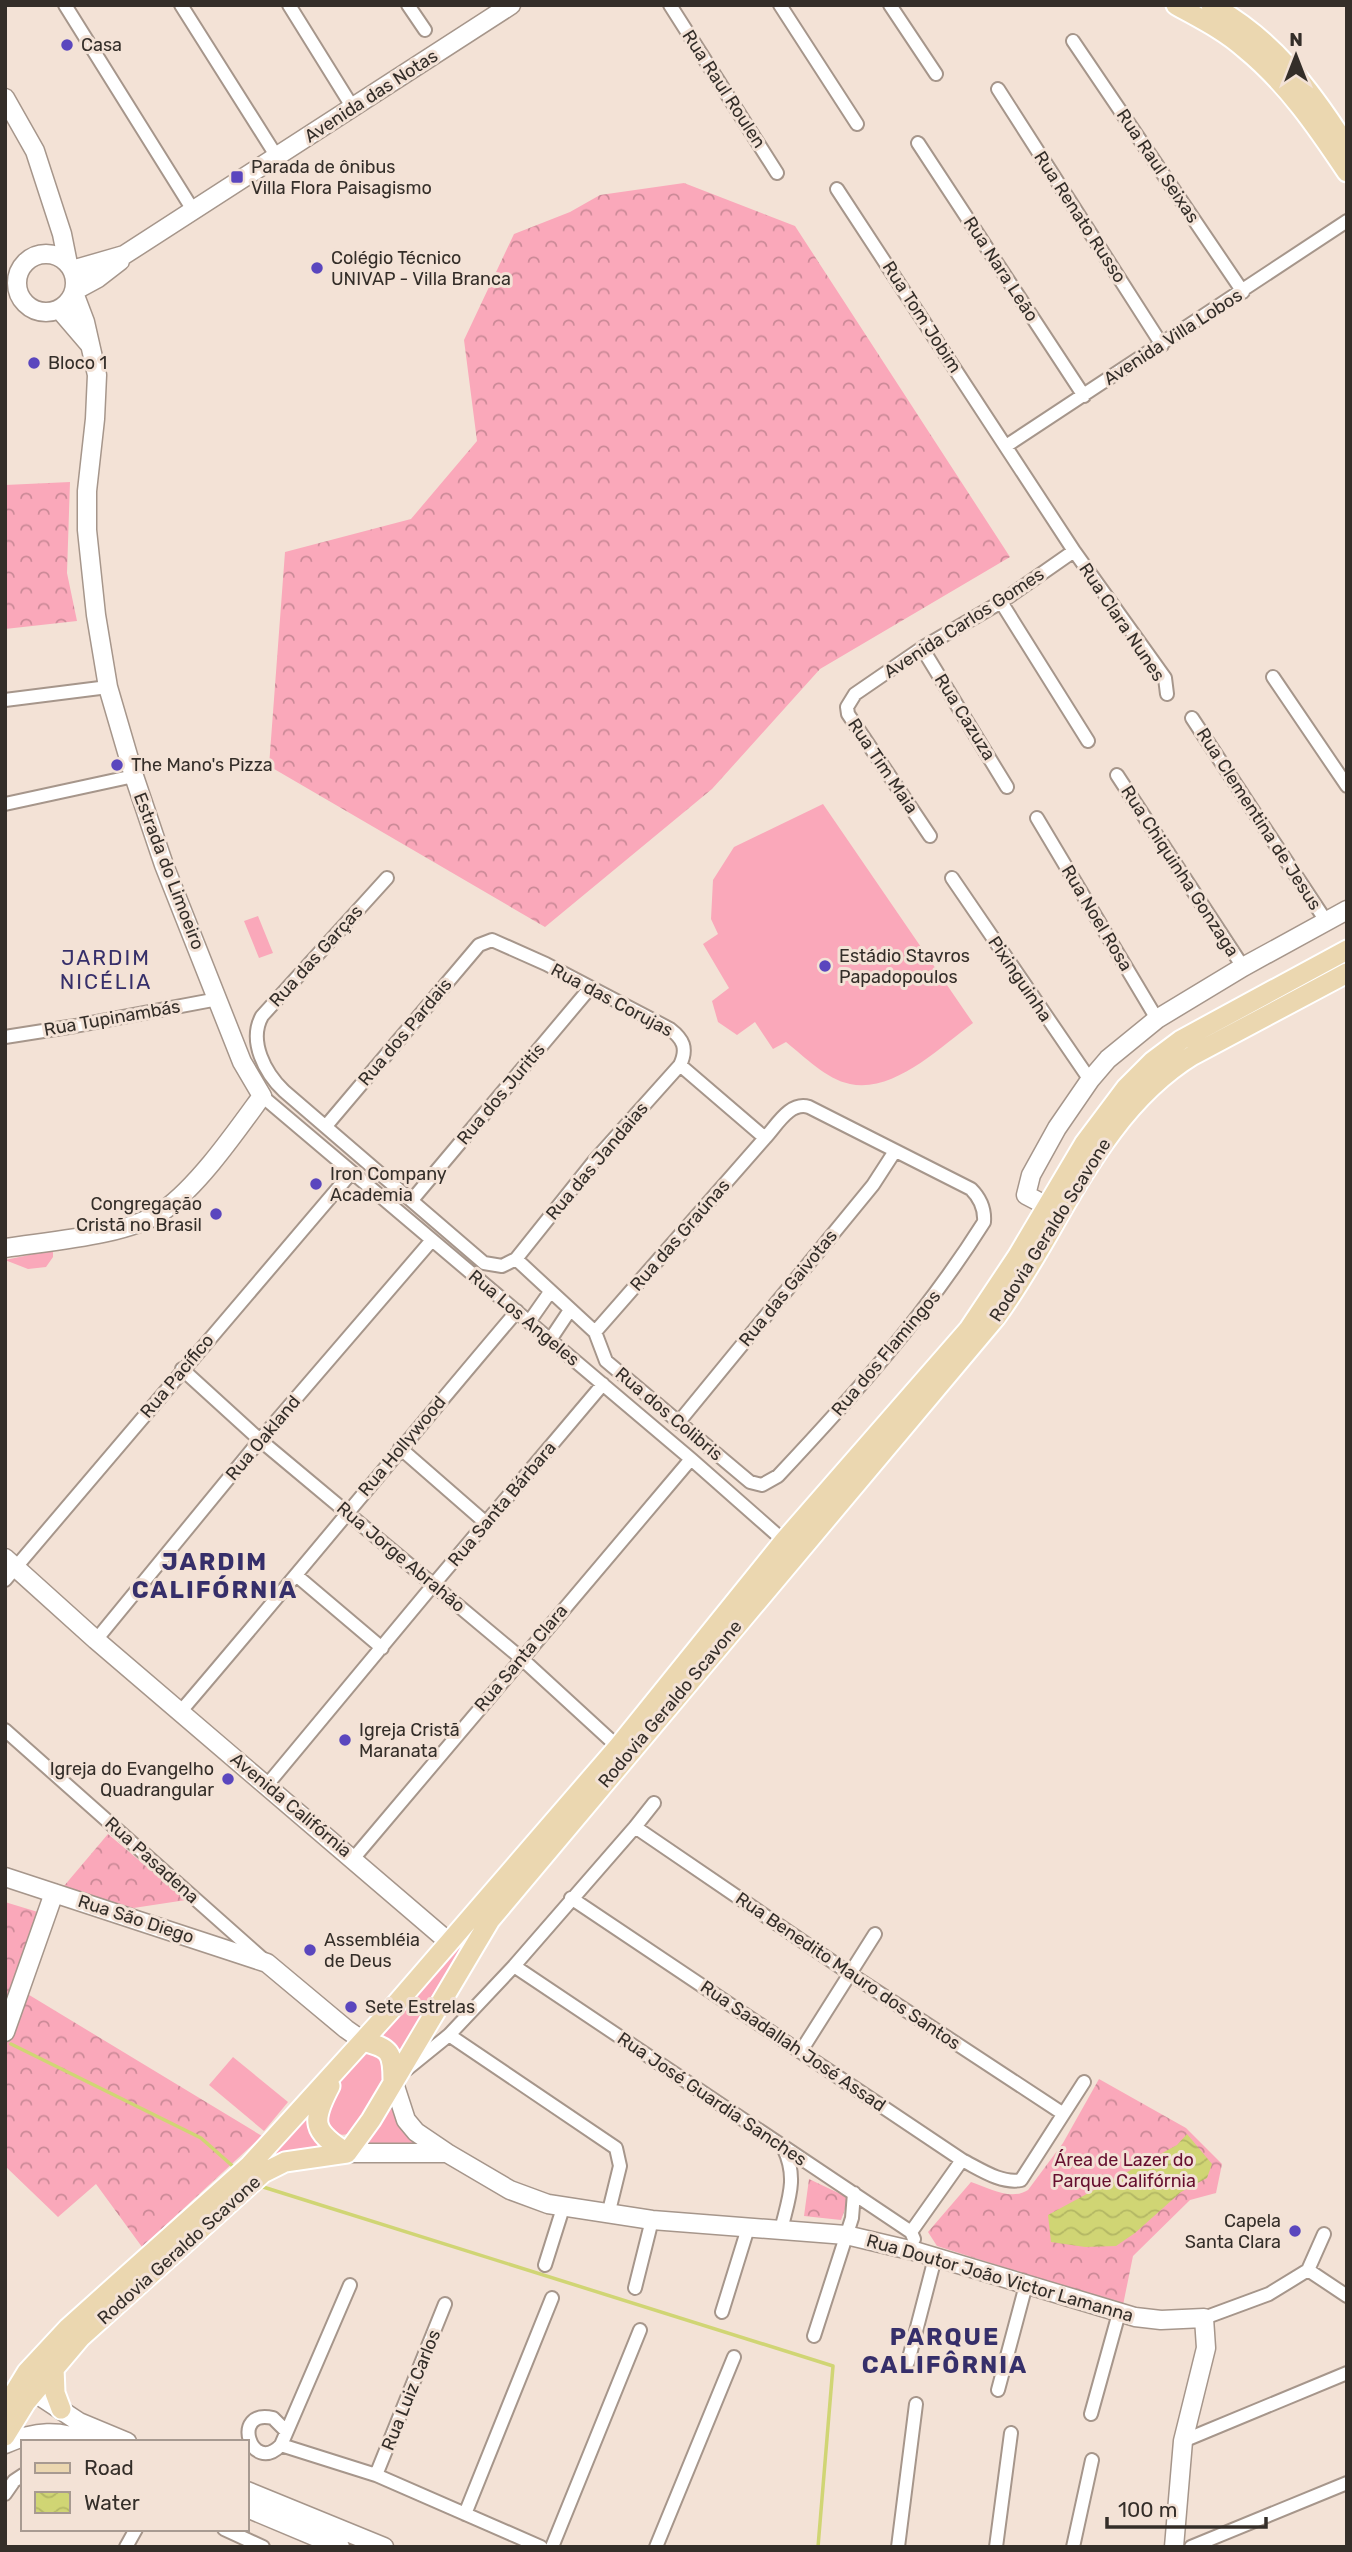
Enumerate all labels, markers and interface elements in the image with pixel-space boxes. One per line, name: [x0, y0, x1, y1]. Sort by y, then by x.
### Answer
north arrow: [1261, 21, 1331, 91]
street label: Rua Raul Roulen: [678, 26, 770, 152]
text: N: [1289, 28, 1303, 51]
place label: Casa: [81, 34, 122, 56]
marker: Casa: [59, 37, 75, 53]
street label: Avenida das Notas: [300, 45, 442, 147]
street label: Rua Raul Seixas: [1112, 105, 1204, 227]
street label: Rua Renato Russo: [1029, 147, 1131, 287]
place label: Parada de ônibus Villa Flora Paisagismo: [251, 156, 432, 199]
marker: Parada de ônibus Villa Flora Paisagismo: [229, 169, 245, 185]
street label: Rua Nara Leão: [959, 212, 1043, 326]
place label: Colégio Técnico UNIVAP - Villa Branca: [331, 247, 511, 290]
street label: Rua Tom Jobim: [878, 257, 966, 377]
marker: Colégio Técnico UNIVAP - Villa Branca: [309, 260, 325, 276]
street label: Avenida Villa Lobos: [1100, 284, 1246, 390]
place label: Bloco 1: [48, 352, 107, 374]
marker: Bloco 1: [26, 355, 42, 371]
street label: Rua Clara Nunes: [1074, 559, 1170, 685]
street label: Avenida Carlos Gomes: [880, 563, 1048, 683]
street label: Rua Cazuza: [930, 670, 1000, 764]
street label: Rua Tim Maia: [843, 714, 923, 818]
street label: Rua Clementina de Jesus: [1192, 724, 1326, 914]
place label: The Mano's Pizza: [131, 754, 273, 776]
marker: The Mano's Pizza: [109, 757, 125, 773]
street label: Rua Chiquinha Gonzaga: [1116, 781, 1244, 961]
street label: Estrada do Limoeiro: [129, 789, 209, 953]
street label: Rua Noel Rosa: [1057, 861, 1137, 975]
street label: Rua das Garças: [265, 901, 367, 1011]
street label: Pixinguinha: [983, 932, 1057, 1026]
district label: JARDIM NICÉLIA: [60, 945, 152, 994]
place label: Estádio Stavros Papadopoulos: [839, 945, 970, 988]
marker: Estádio Stavros Papadopoulos: [817, 958, 833, 974]
street label: Rua das Corujas: [547, 959, 677, 1041]
street label: Rua dos Pardais: [354, 974, 456, 1090]
street label: Rua Tupinambás: [42, 995, 182, 1041]
street label: Rua dos Juritis: [452, 1039, 550, 1149]
street label: Rua das Jandaias: [541, 1097, 653, 1225]
street label: Rodovia Geraldo Scavone: [984, 1134, 1116, 1326]
place label: Iron Company Academia: [330, 1163, 447, 1206]
street label: Rua das Graúnas: [625, 1175, 735, 1295]
marker: Iron Company Academia: [308, 1176, 324, 1192]
place label: Congregação Cristã no Brasil: [76, 1193, 202, 1236]
marker: Congregação Cristã no Brasil: [208, 1206, 224, 1222]
street label: Rua das Gaivotas: [734, 1225, 842, 1351]
street label: Rua Los Angeles: [464, 1265, 584, 1371]
street label: Rua dos Flamingos: [827, 1285, 945, 1421]
street label: Rua Pacífico: [136, 1330, 218, 1422]
street label: Rua dos Colibris: [611, 1363, 727, 1465]
street label: Rua Oakland: [221, 1391, 305, 1485]
street label: Rua Hollywood: [354, 1391, 450, 1501]
street label: Rua Santa Bárbara: [443, 1437, 561, 1571]
street label: Rua Jorge Abrahão: [332, 1497, 470, 1617]
district label: JARDIM CALIFÓRNIA: [132, 1548, 298, 1604]
street label: Rua Santa Clara: [470, 1600, 572, 1716]
street label: Rodovia Geraldo Scavone: [593, 1616, 747, 1792]
place label: Igreja Cristã Maranata: [359, 1719, 460, 1762]
marker: Igreja Cristã Maranata: [337, 1732, 353, 1748]
street label: Avenida Califórnia: [226, 1748, 356, 1862]
place label: Igreja do Evangelho Quadrangular: [50, 1758, 214, 1801]
marker: Igreja do Evangelho Quadrangular: [220, 1771, 236, 1787]
street label: Rua Pasadena: [100, 1812, 204, 1908]
street label: Rua Benedito Mauro dos Santos: [731, 1887, 965, 2055]
street label: Rua São Diego: [75, 1890, 197, 1948]
place label: Assembléia de Deus: [324, 1929, 420, 1972]
marker: Assembléia de Deus: [302, 1942, 318, 1958]
street label: Rua Saadallah José Assad: [696, 1976, 890, 2116]
place label: Sete Estrelas: [365, 1996, 475, 2018]
marker: Sete Estrelas: [343, 1999, 359, 2015]
street label: Rua José Guardia Sanches: [613, 2027, 811, 2171]
park label: Área de Lazer do Parque Califórnia: [1052, 2149, 1196, 2192]
street label: Rodovia Geraldo Scavone: [93, 2171, 265, 2329]
place label: Capela Santa Clara: [1185, 2210, 1281, 2253]
marker: Capela Santa Clara: [1287, 2223, 1303, 2239]
street label: Rua Doutor João Victor Lamanna: [864, 2229, 1136, 2327]
district label: PARQUE CALIFÔRNIA: [862, 2323, 1028, 2379]
street label: Rua Luiz Carlos: [377, 2326, 445, 2454]
legend: [21, 2440, 248, 2531]
text: Road: [84, 2455, 134, 2480]
scale bar: [1107, 2486, 1266, 2530]
text: Water: [84, 2490, 140, 2515]
text: 100 m: [1118, 2497, 1177, 2522]

